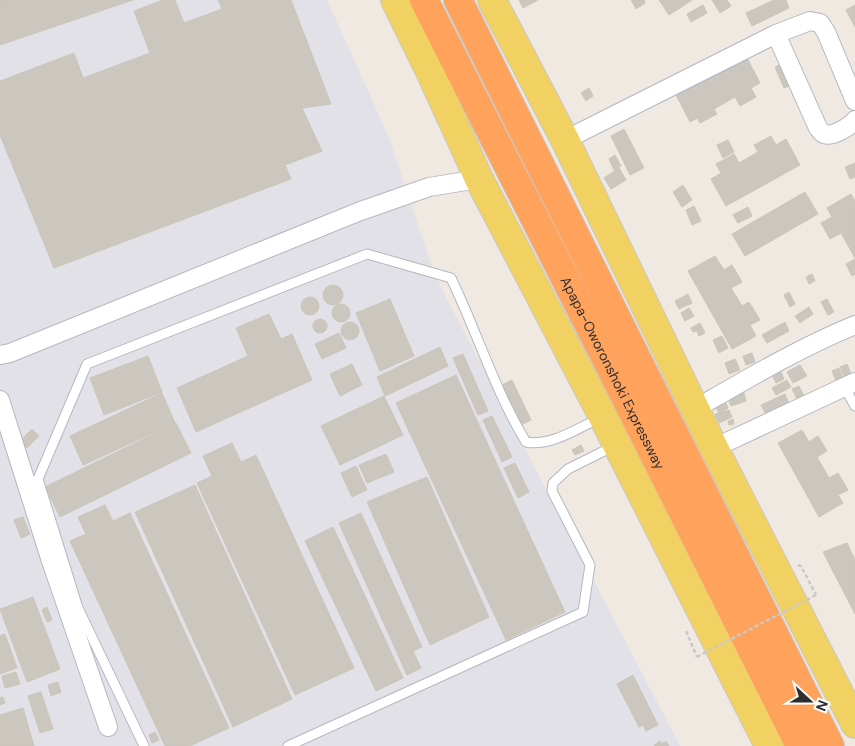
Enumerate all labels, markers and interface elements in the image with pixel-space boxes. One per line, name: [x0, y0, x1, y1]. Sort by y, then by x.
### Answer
street label: Apapa-Oworonshoki Expressway: [557, 273, 669, 473]
north arrow: [785, 676, 835, 726]
text: N: [812, 698, 832, 714]

